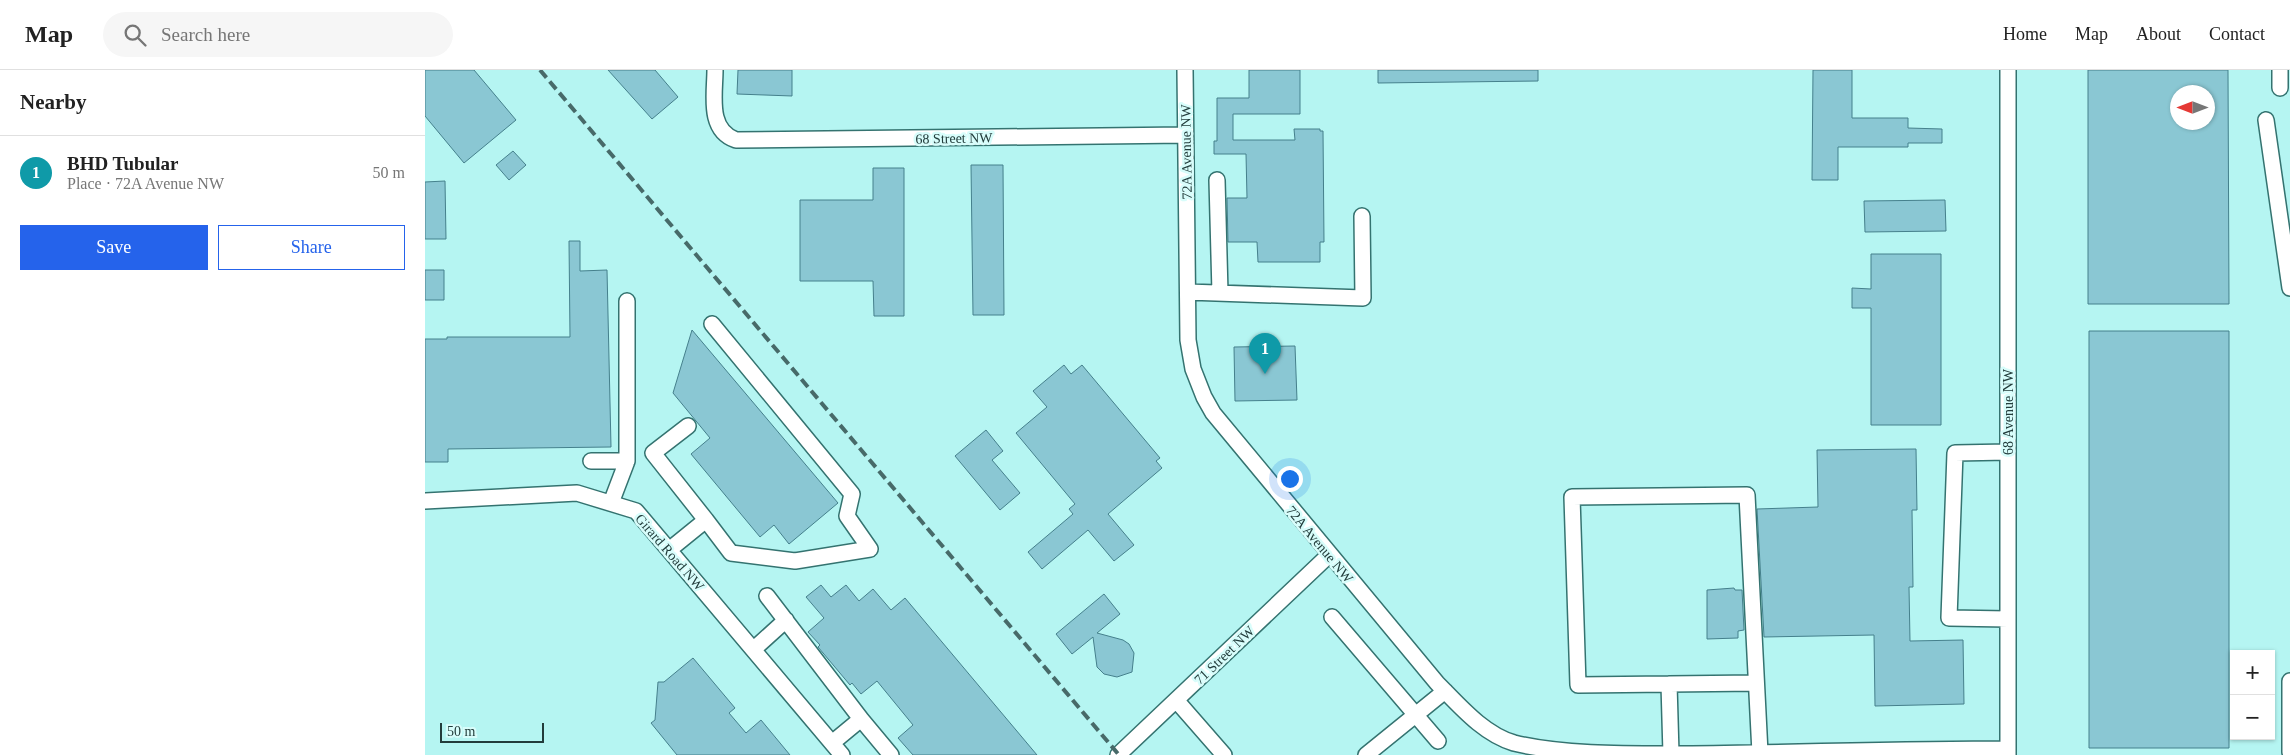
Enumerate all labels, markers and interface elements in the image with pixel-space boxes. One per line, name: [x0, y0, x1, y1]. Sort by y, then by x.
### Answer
search box: [103, 12, 453, 57]
text: Map: [25, 21, 73, 47]
icon: search: [121, 21, 149, 49]
text: Search here: [161, 24, 250, 45]
text: Home: [2003, 24, 2047, 44]
text: Map: [2075, 24, 2108, 44]
text: About: [2136, 24, 2181, 44]
text: Contact: [2209, 24, 2265, 44]
north arrow: [2170, 85, 2215, 130]
text: Nearby: [20, 90, 87, 114]
street label: 72A Avenue NW: [1178, 103, 1195, 200]
street label: 68 Street NW: [915, 130, 993, 147]
text: BHD Tubular: [67, 153, 178, 174]
text: 1: [32, 164, 40, 181]
text: 50 m: [373, 164, 405, 181]
text: Place · 72A Avenue NW: [67, 175, 224, 192]
button: Save: [20, 225, 208, 270]
button: Share: [218, 225, 405, 270]
pin: 1: [1249, 333, 1281, 374]
street label: 68 Avenue NW: [2001, 368, 2016, 455]
your location: [1277, 466, 1303, 492]
street label: 72A Avenue NW: [1283, 503, 1357, 586]
street label: Girard Road NW: [632, 511, 707, 594]
street label: 71 Street NW: [1191, 623, 1258, 687]
map controls: [2230, 650, 2275, 740]
button: +: [2230, 650, 2275, 695]
button: −: [2230, 695, 2275, 740]
scale bar: [440, 720, 544, 743]
text: 50 m: [447, 724, 475, 739]

